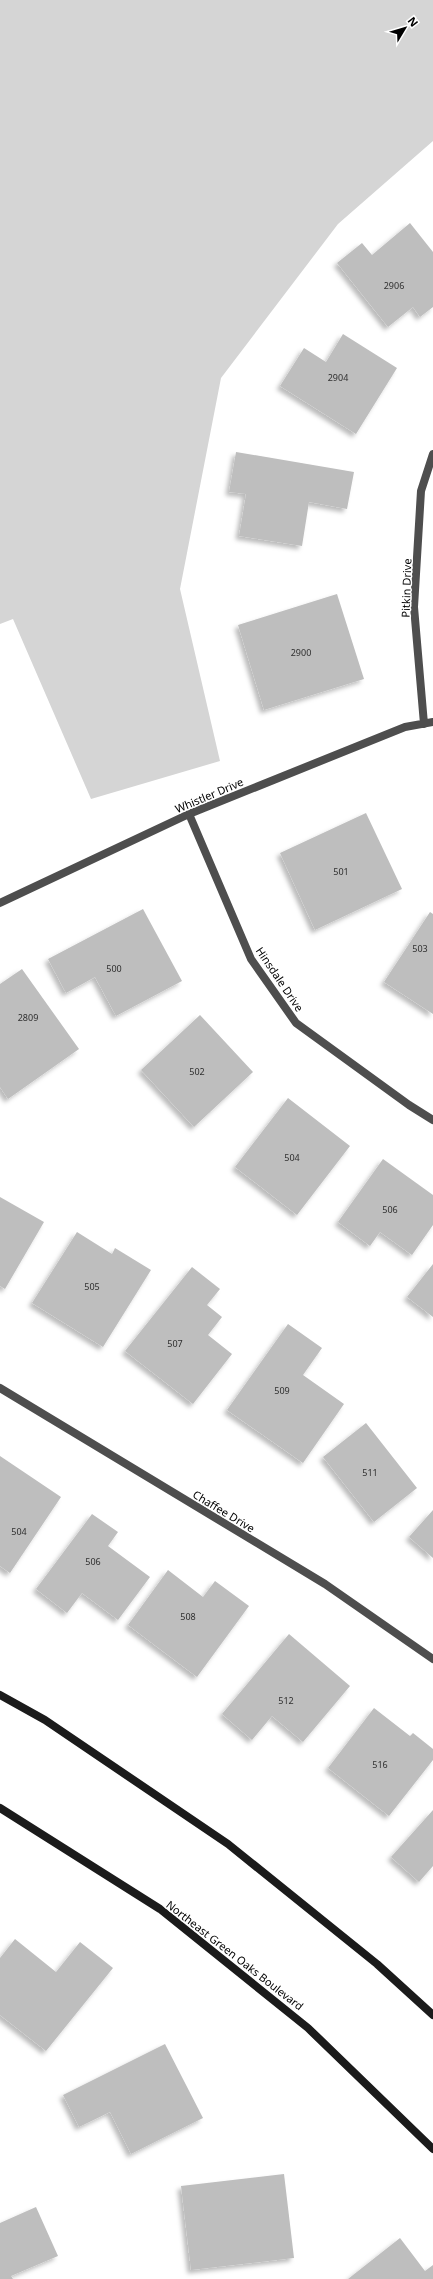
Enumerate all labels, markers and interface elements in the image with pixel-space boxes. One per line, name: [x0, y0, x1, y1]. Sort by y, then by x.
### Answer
north arrow: [385, 8, 425, 48]
text: N: [405, 13, 422, 30]
house number: 2906: [384, 279, 404, 292]
house number: 2904: [328, 371, 348, 384]
street label: Pitkin Drive: [397, 558, 415, 618]
house number: 2900: [291, 646, 311, 659]
street label: Whistler Drive: [173, 774, 245, 816]
house number: 501: [333, 865, 349, 878]
house number: 503: [412, 942, 428, 955]
street label: Hinsdale Drive: [253, 944, 307, 1014]
house number: 500: [106, 962, 122, 975]
house number: 2809: [18, 1011, 38, 1024]
house number: 502: [189, 1065, 205, 1078]
house number: 504: [284, 1151, 300, 1164]
house number: 506: [382, 1203, 398, 1216]
house number: 505: [84, 1280, 100, 1293]
house number: 507: [167, 1337, 183, 1350]
house number: 509: [274, 1384, 290, 1397]
house number: 511: [362, 1466, 378, 1479]
street label: Chaffee Drive: [190, 1487, 258, 1535]
house number: 504: [11, 1525, 27, 1538]
house number: 506: [85, 1555, 101, 1568]
house number: 508: [180, 1610, 196, 1623]
house number: 512: [278, 1694, 294, 1707]
house number: 516: [372, 1758, 388, 1771]
street label: Northeast Green Oaks Boulevard: [163, 1897, 307, 2013]

